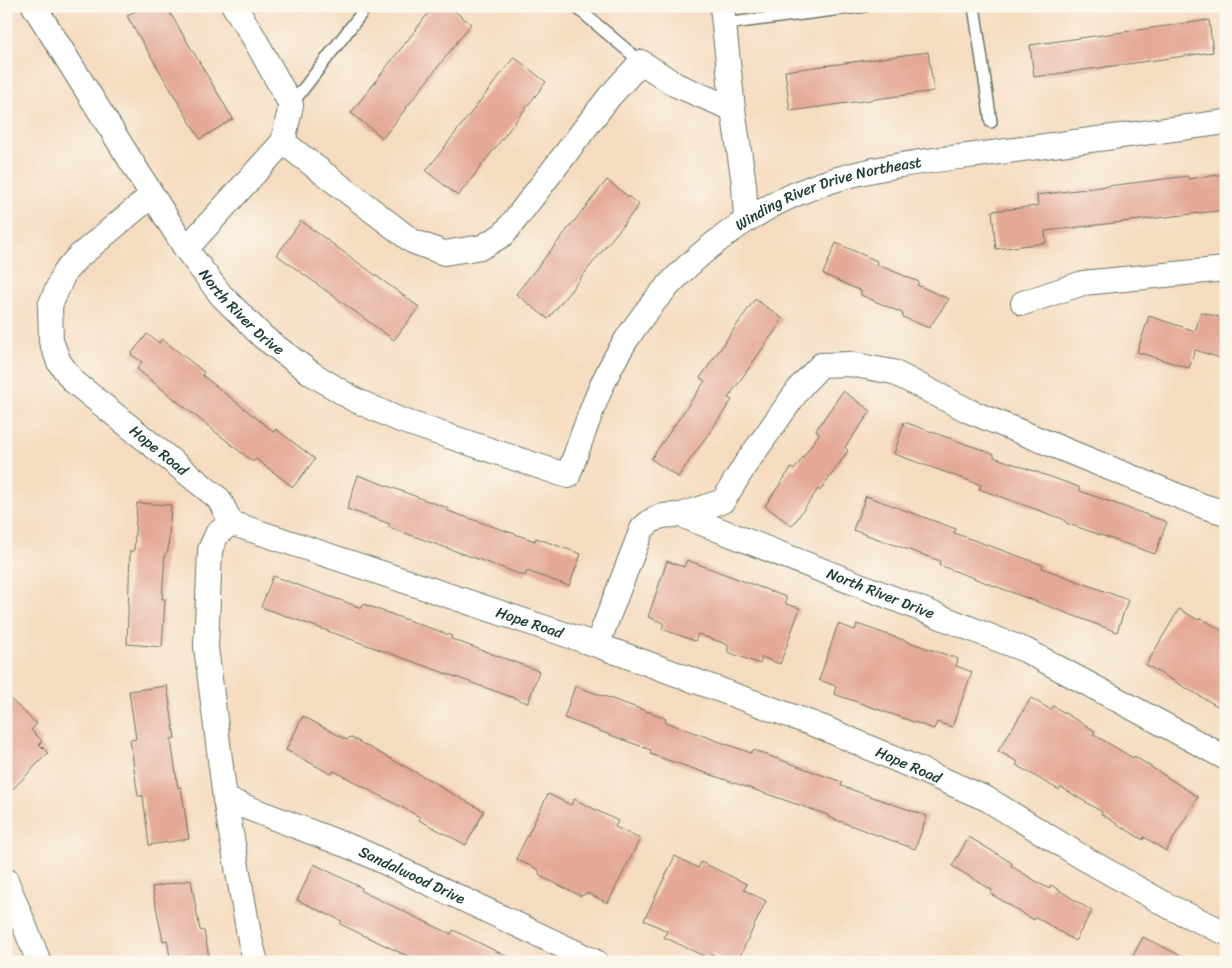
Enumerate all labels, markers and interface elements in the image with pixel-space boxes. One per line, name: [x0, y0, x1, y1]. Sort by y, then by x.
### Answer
street label: Winding River Drive Northeast: [729, 149, 924, 238]
street label: North River Drive: [192, 263, 290, 362]
street label: Hope Road: [123, 418, 195, 483]
street label: North River Drive: [823, 560, 939, 626]
street label: Hope Road: [492, 599, 568, 646]
street label: Hope Road: [871, 739, 947, 791]
street label: Sandalwood Drive: [354, 839, 470, 912]

